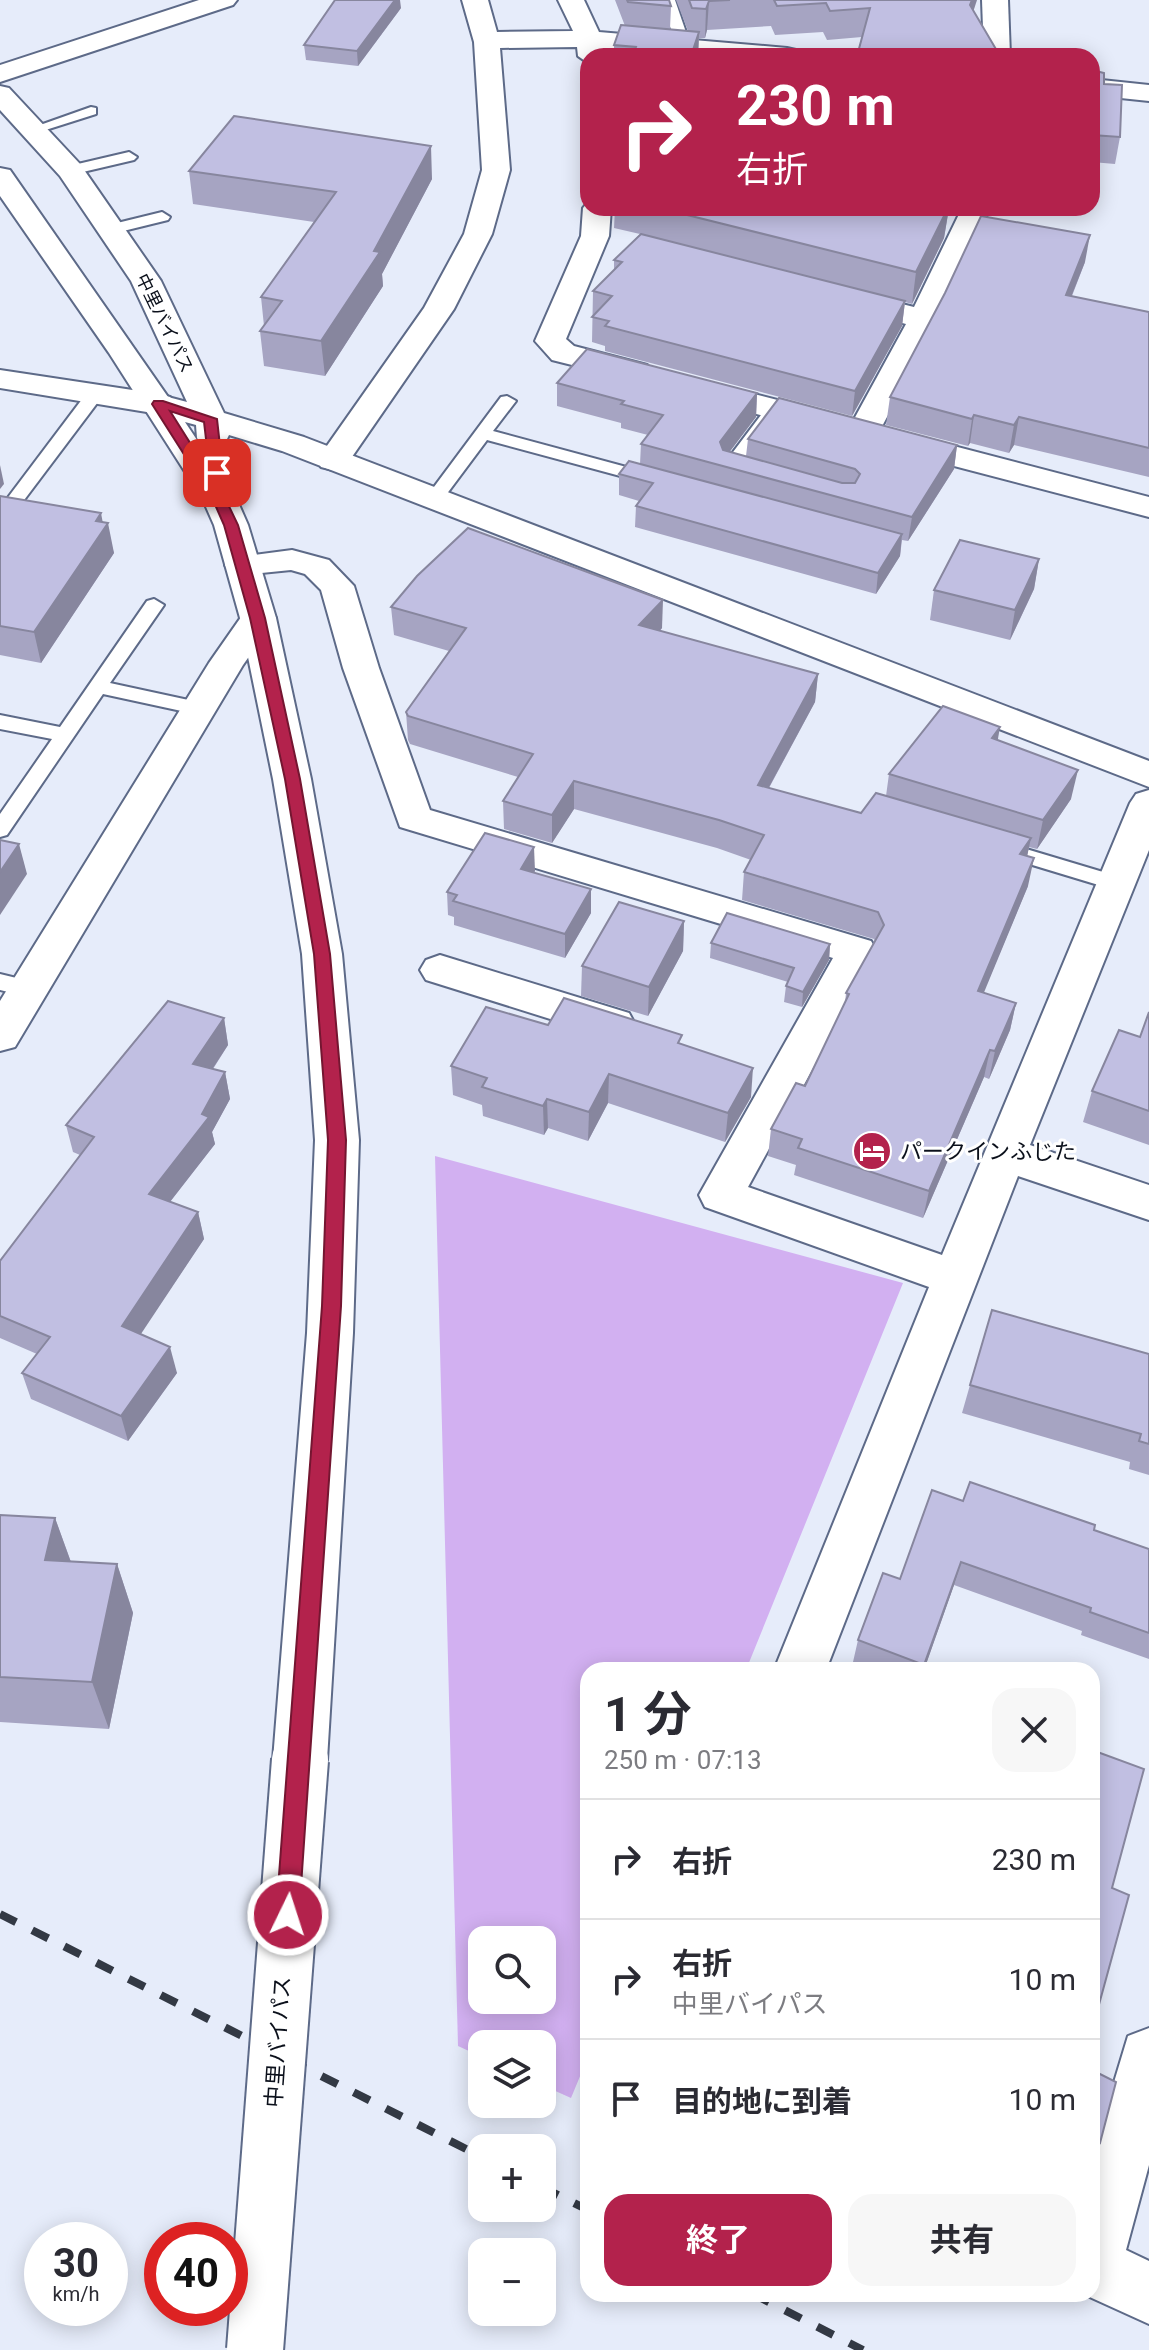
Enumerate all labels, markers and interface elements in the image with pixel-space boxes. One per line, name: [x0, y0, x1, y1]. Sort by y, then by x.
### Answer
text: 230 m: [736, 73, 895, 139]
icon: right: [604, 80, 708, 184]
text: 右折: [736, 149, 808, 191]
street label: 中里バイパス: [132, 270, 198, 376]
pin: [183, 439, 251, 507]
icon: arrive: [195, 451, 239, 495]
hotel icon: パークインふじた: [851, 1130, 893, 1172]
place label: パークインふじた: [900, 1139, 1076, 1164]
text: 1 分: [604, 1686, 691, 1743]
button: close: [992, 1688, 1076, 1772]
text: 250 m · 07:13: [604, 1745, 762, 1775]
icon: right: [604, 1837, 648, 1881]
text: 230 m: [992, 1842, 1076, 1877]
text: 右折: [672, 1844, 732, 1879]
position arrow: [246, 1873, 330, 1957]
map controls: [468, 1926, 556, 2326]
button: search: [468, 1926, 556, 2014]
text: 右折: [672, 1946, 732, 1981]
icon: right: [604, 1957, 648, 2001]
text: 10 m: [1009, 1962, 1076, 1997]
street label: 中里バイパス: [261, 1976, 295, 2108]
text: 中里バイパス: [672, 1989, 827, 2019]
button: layers: [468, 2030, 556, 2118]
icon: arrive: [604, 2077, 648, 2121]
text: 10 m: [1009, 2082, 1076, 2117]
text: 目的地に到着: [672, 2084, 852, 2119]
button: +: [468, 2134, 556, 2222]
button: 終了: [604, 2194, 832, 2286]
button: 共有: [848, 2194, 1076, 2286]
speed limit sign: 40: [144, 2222, 248, 2326]
button: −: [468, 2238, 556, 2326]
text: 30: [53, 2240, 99, 2287]
text: km/h: [53, 2282, 99, 2306]

